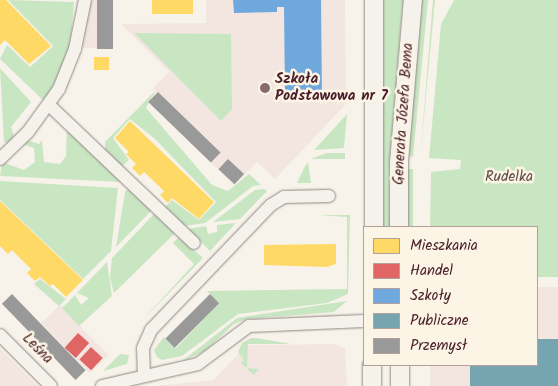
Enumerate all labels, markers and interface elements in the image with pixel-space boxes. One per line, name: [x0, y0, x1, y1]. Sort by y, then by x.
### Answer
street label: Generała Józefa Bema: [390, 42, 418, 186]
place label: Szkoła Podstawowa nr 7: [275, 70, 388, 105]
marker: Szkoła Podstawowa nr 7: [259, 82, 271, 94]
park label: Rudelka: [485, 169, 533, 187]
legend: [363, 226, 538, 366]
text: Mieszkania: [410, 234, 478, 258]
text: Handel: [410, 259, 453, 283]
text: Szkoły: [410, 284, 451, 308]
text: Publiczne: [410, 309, 469, 333]
street label: Leśna: [18, 330, 56, 368]
text: Przemysł: [410, 334, 467, 358]

